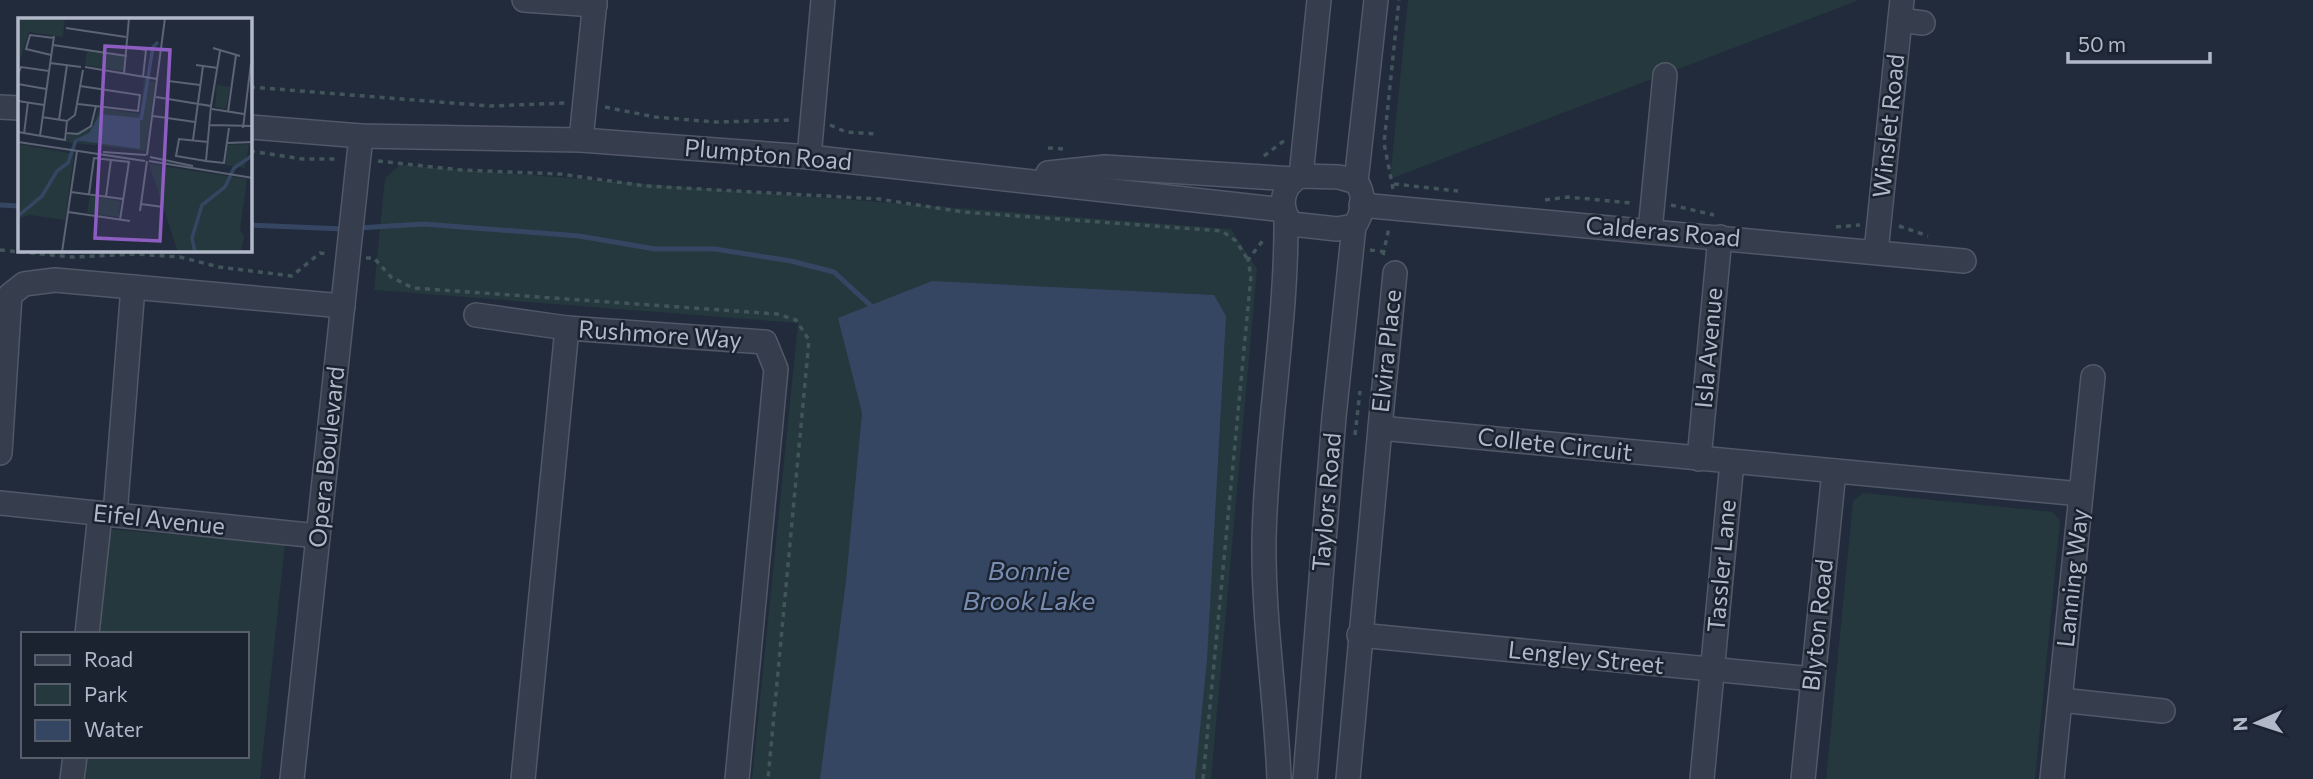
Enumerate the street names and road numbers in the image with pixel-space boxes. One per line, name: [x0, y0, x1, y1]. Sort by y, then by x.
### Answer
street label: Winslet Road: [1866, 53, 1909, 199]
street label: Plumpton Road: [683, 132, 853, 175]
street label: Calderas Road: [1585, 209, 1742, 252]
street label: Isla Avenue: [1688, 286, 1727, 409]
street label: Elvira Place: [1365, 288, 1406, 414]
street label: Rushmore Way: [577, 313, 743, 354]
street label: Opera Boulevard: [302, 365, 349, 549]
street label: Collete Circuit: [1476, 421, 1634, 466]
street label: Taylors Road: [1305, 431, 1346, 572]
street label: Eifel Avenue: [92, 497, 227, 540]
street label: Tassler Lane: [1700, 498, 1741, 634]
street label: Lanning Way: [2050, 507, 2093, 649]
street label: Blyton Road: [1795, 557, 1838, 692]
street label: Lengley Street: [1507, 634, 1666, 679]

